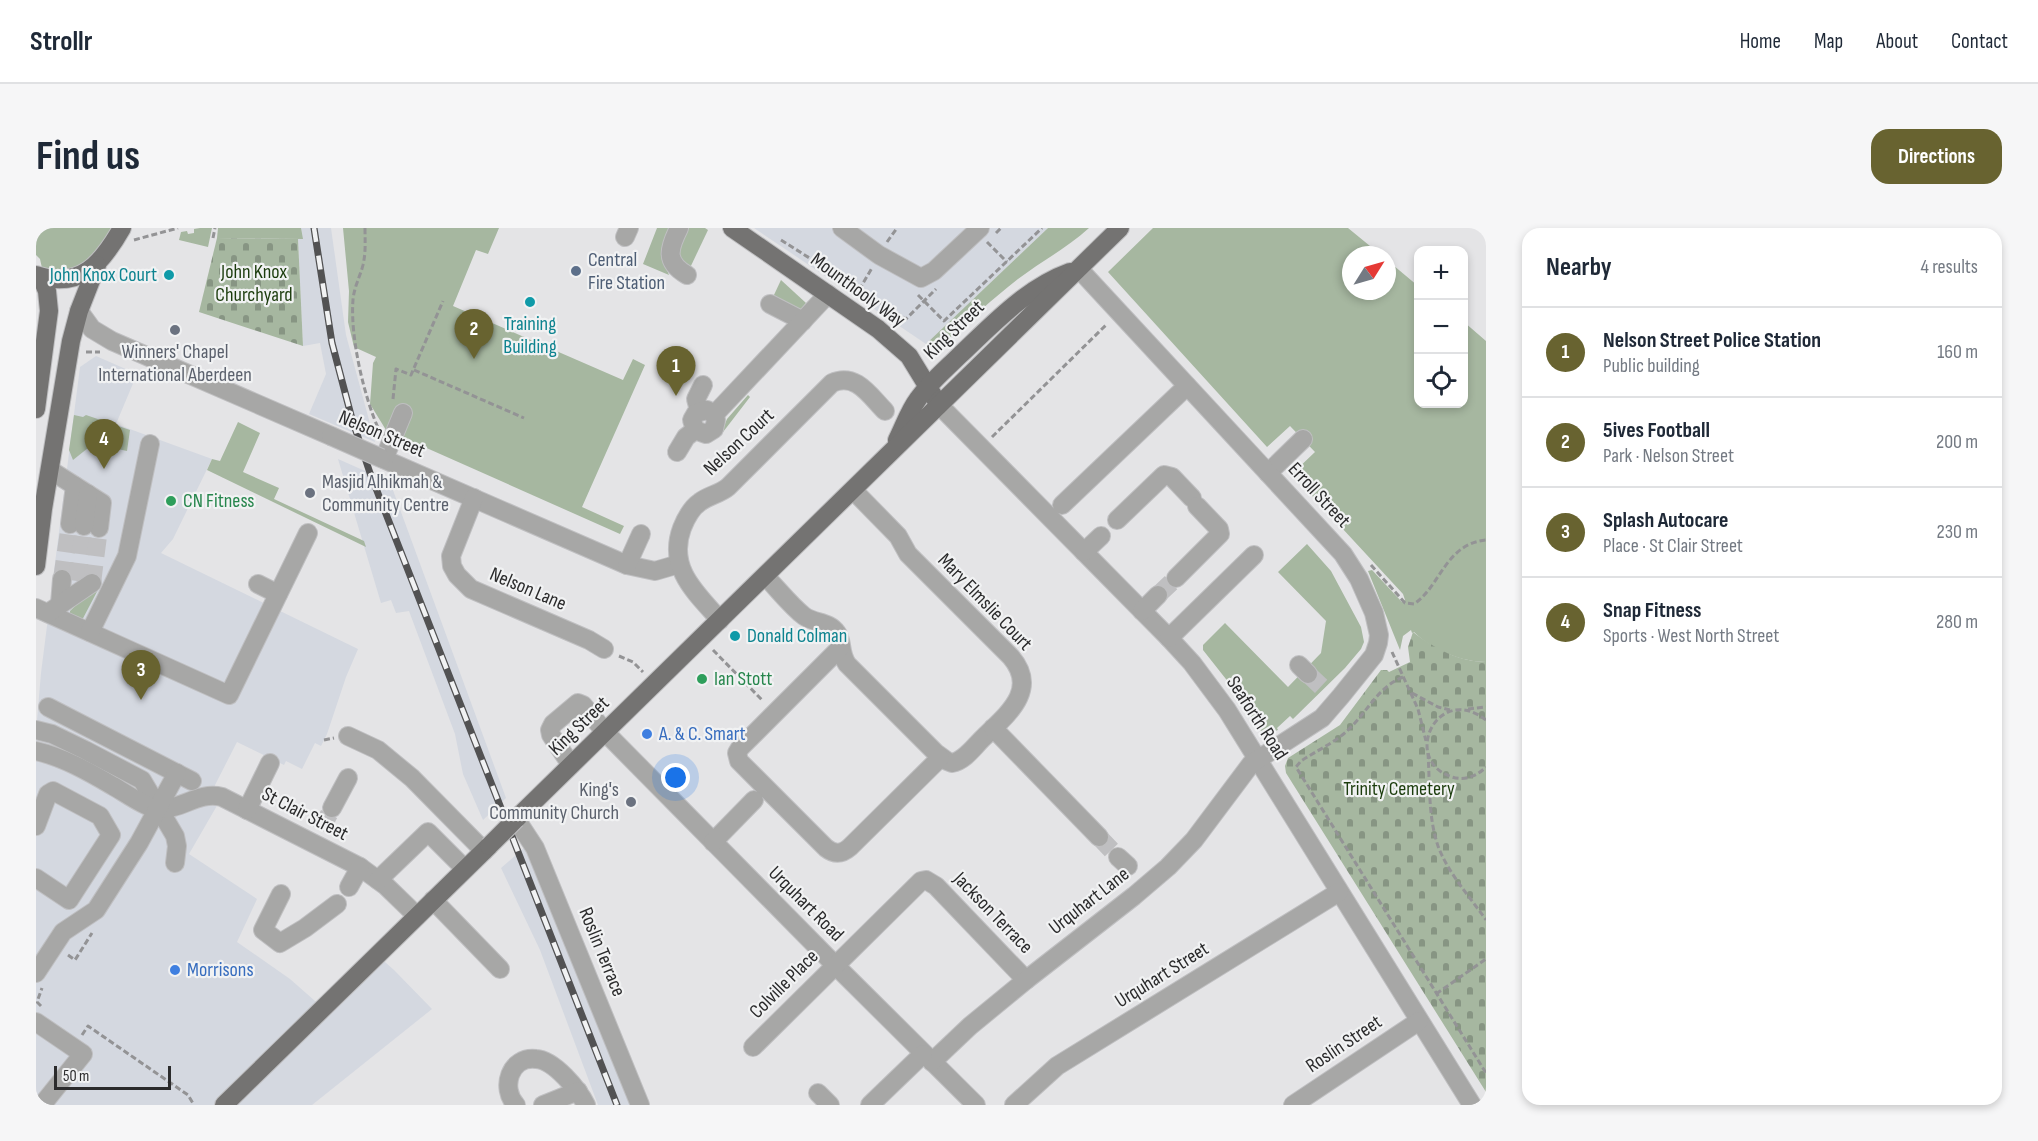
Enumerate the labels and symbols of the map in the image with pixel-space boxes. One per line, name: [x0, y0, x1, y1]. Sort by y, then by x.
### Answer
north arrow: [1342, 246, 1396, 300]
place label: Central Fire Station: [588, 248, 665, 295]
street label: Mounthooly Way: [806, 248, 910, 332]
park label: John Knox Churchyard: [215, 260, 293, 307]
place label: John Knox Court: [49, 263, 157, 287]
marker: Central Fire Station: [569, 264, 583, 278]
marker: John Knox Court: [162, 268, 176, 282]
marker: Training Building: [523, 295, 537, 309]
street label: King Street: [919, 295, 989, 365]
pin: 2: [454, 310, 494, 359]
place label: Training Building: [503, 312, 557, 359]
marker: Winners' Chapel International Aberdeen: [168, 323, 182, 337]
place label: Winners' Chapel International Aberdeen: [98, 340, 252, 387]
pin: 1: [656, 346, 696, 396]
street label: Nelson Court: [699, 403, 779, 481]
street label: Nelson Street: [335, 405, 429, 463]
pin: 4: [84, 420, 124, 469]
street label: Erroll Street: [1283, 457, 1355, 533]
place label: Masjid Alhikmah & Community Centre: [322, 470, 449, 517]
marker: Masjid Alhikmah & Community Centre: [303, 486, 317, 500]
place label: CN Fitness: [183, 489, 255, 513]
marker: CN Fitness: [164, 494, 178, 508]
street label: Mary Elmslie Court: [933, 548, 1037, 656]
street label: Nelson Lane: [486, 562, 570, 616]
place label: Donald Colman: [747, 624, 847, 648]
marker: Donald Colman: [728, 629, 742, 643]
pin: 3: [122, 650, 160, 700]
place label: Ian Stott: [714, 667, 772, 691]
marker: Ian Stott: [695, 672, 709, 686]
street label: Seaforth Road: [1221, 672, 1293, 764]
street label: King Street: [544, 691, 614, 761]
place label: A. & C. Smart: [658, 722, 746, 746]
marker: A. & C. Smart: [640, 727, 654, 741]
your location: [661, 763, 690, 792]
park label: Trinity Cemetery: [1343, 777, 1455, 801]
place label: King's Community Church: [489, 778, 619, 825]
street label: St Clair Street: [258, 782, 352, 846]
marker: King's Community Church: [624, 795, 638, 809]
street label: Urquhart Road: [763, 861, 849, 947]
street label: Urquhart Lane: [1044, 862, 1134, 940]
street label: Jackson Terrace: [948, 867, 1038, 959]
street label: Roslin Terrace: [573, 904, 631, 1000]
street label: Urquhart Street: [1111, 937, 1213, 1013]
street label: Colville Place: [745, 945, 823, 1023]
place label: Morrisons: [187, 958, 254, 982]
marker: Morrisons: [168, 963, 182, 977]
street label: Roslin Street: [1302, 1010, 1386, 1078]
scale bar: [54, 1063, 171, 1090]

